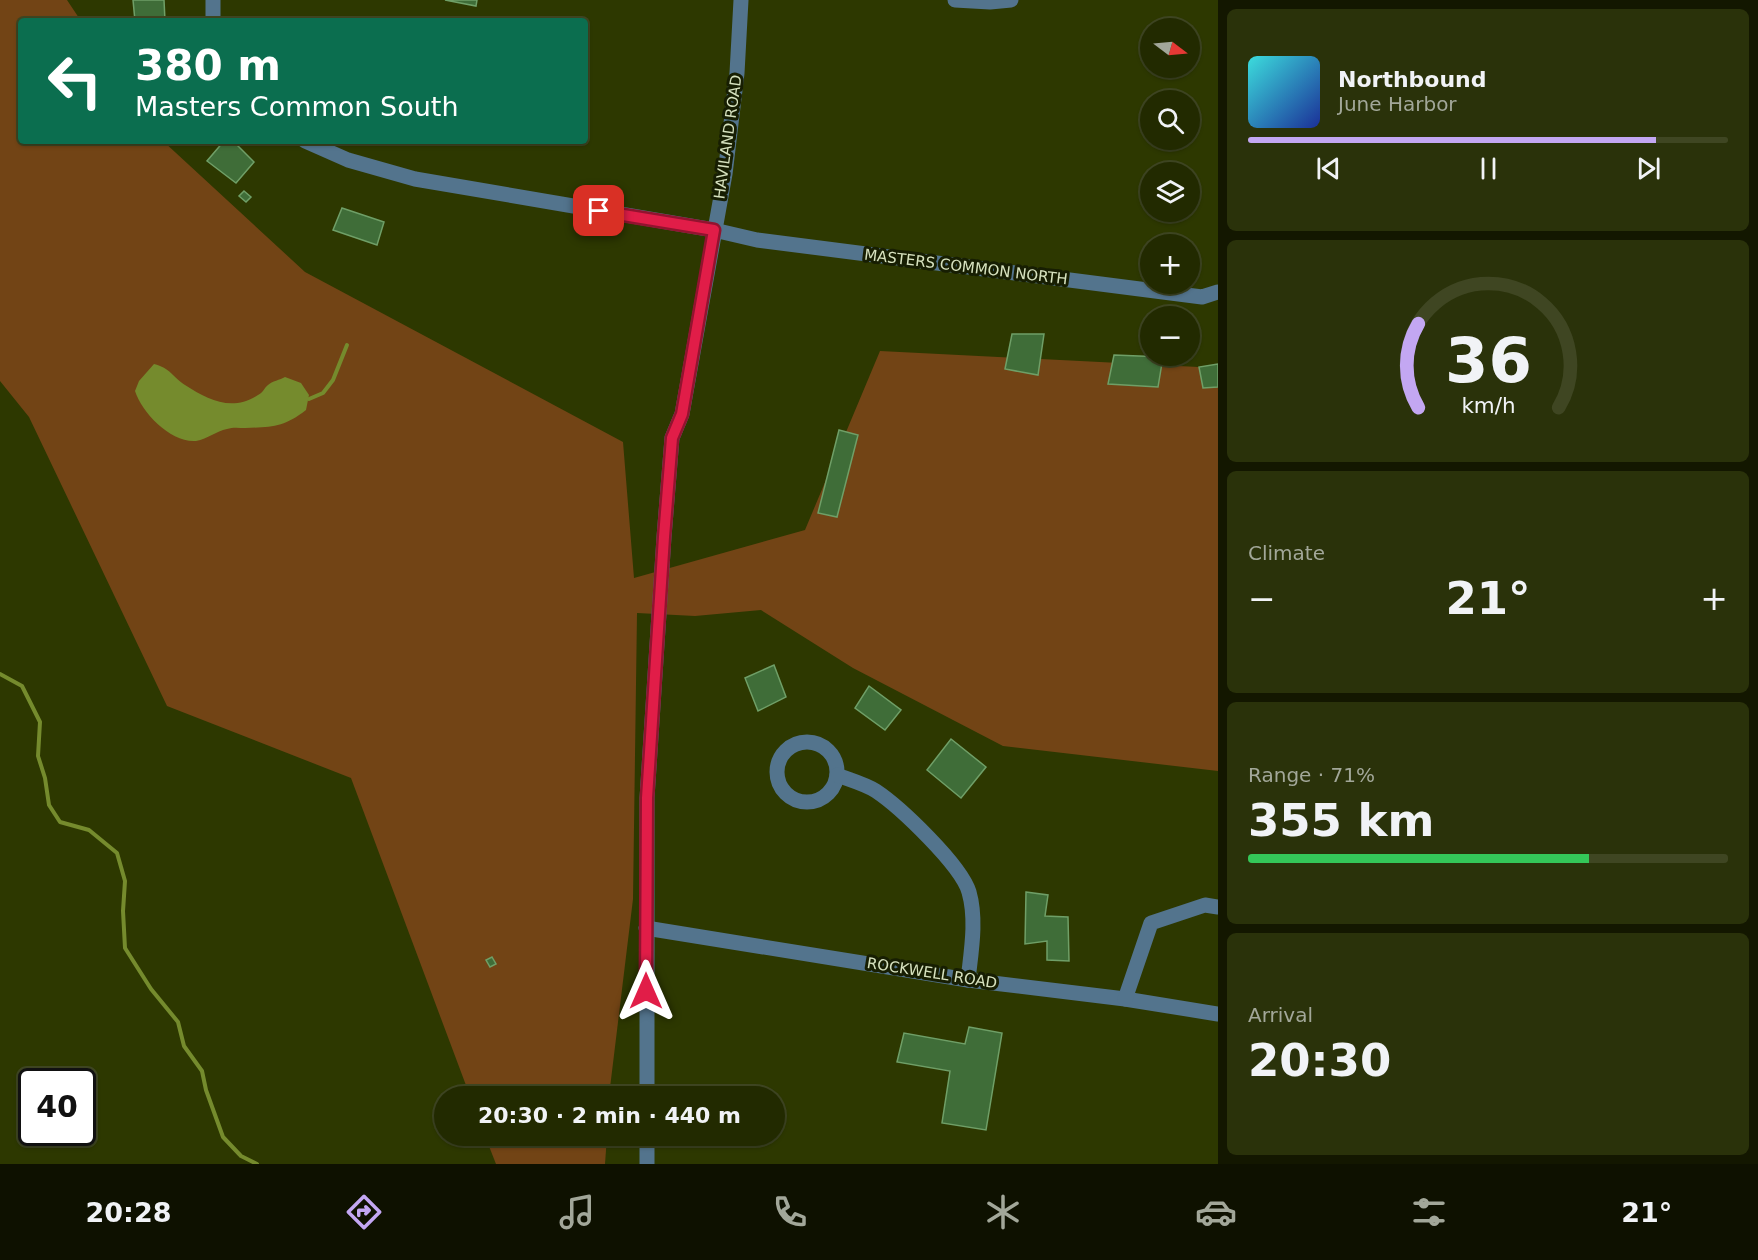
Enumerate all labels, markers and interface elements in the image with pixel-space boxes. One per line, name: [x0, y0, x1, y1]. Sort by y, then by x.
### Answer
north arrow: [1140, 18, 1200, 78]
map controls: [1140, 18, 1200, 366]
text: 380 m: [135, 41, 281, 90]
icon: left: [36, 42, 114, 120]
text: Northbound: [1338, 67, 1487, 92]
street label: HAVILAND ROAD: [710, 74, 746, 200]
button: search: [1140, 90, 1200, 150]
text: Masters Common South: [135, 91, 459, 122]
text: June Harbor: [1338, 92, 1457, 116]
icon: previous: [1312, 152, 1345, 185]
icon: pause: [1472, 152, 1505, 185]
icon: next: [1632, 152, 1665, 185]
button: layers: [1140, 162, 1200, 222]
pin: [573, 185, 624, 236]
icon: arrive: [582, 194, 615, 227]
button: +: [1140, 234, 1200, 294]
street label: MASTERS COMMON NORTH: [863, 246, 1069, 288]
button: −: [1140, 306, 1200, 366]
text: 36: [1445, 324, 1531, 397]
text: km/h: [1461, 393, 1515, 418]
text: Climate: [1248, 541, 1325, 565]
text: 21°: [1445, 572, 1531, 625]
text: −: [1248, 579, 1276, 618]
text: +: [1700, 579, 1728, 618]
text: Range · 71%: [1248, 763, 1375, 787]
text: 355 km: [1248, 794, 1434, 847]
street label: ROCKWELL ROAD: [866, 954, 998, 992]
position arrow: [614, 959, 678, 1023]
text: Arrival: [1248, 1003, 1313, 1027]
text: 20:30: [1248, 1034, 1391, 1087]
speed limit sign: 40: [18, 1068, 96, 1146]
text: 20:30 · 2 min · 440 m: [478, 1103, 741, 1128]
icon: directions: [343, 1191, 385, 1233]
icon: music: [556, 1191, 598, 1233]
icon: phone: [769, 1191, 811, 1233]
icon: climate: [982, 1191, 1024, 1233]
icon: car: [1195, 1191, 1237, 1233]
icon: filters: [1408, 1191, 1450, 1233]
text: 20:28: [86, 1197, 172, 1228]
text: 21°: [1621, 1197, 1672, 1228]

